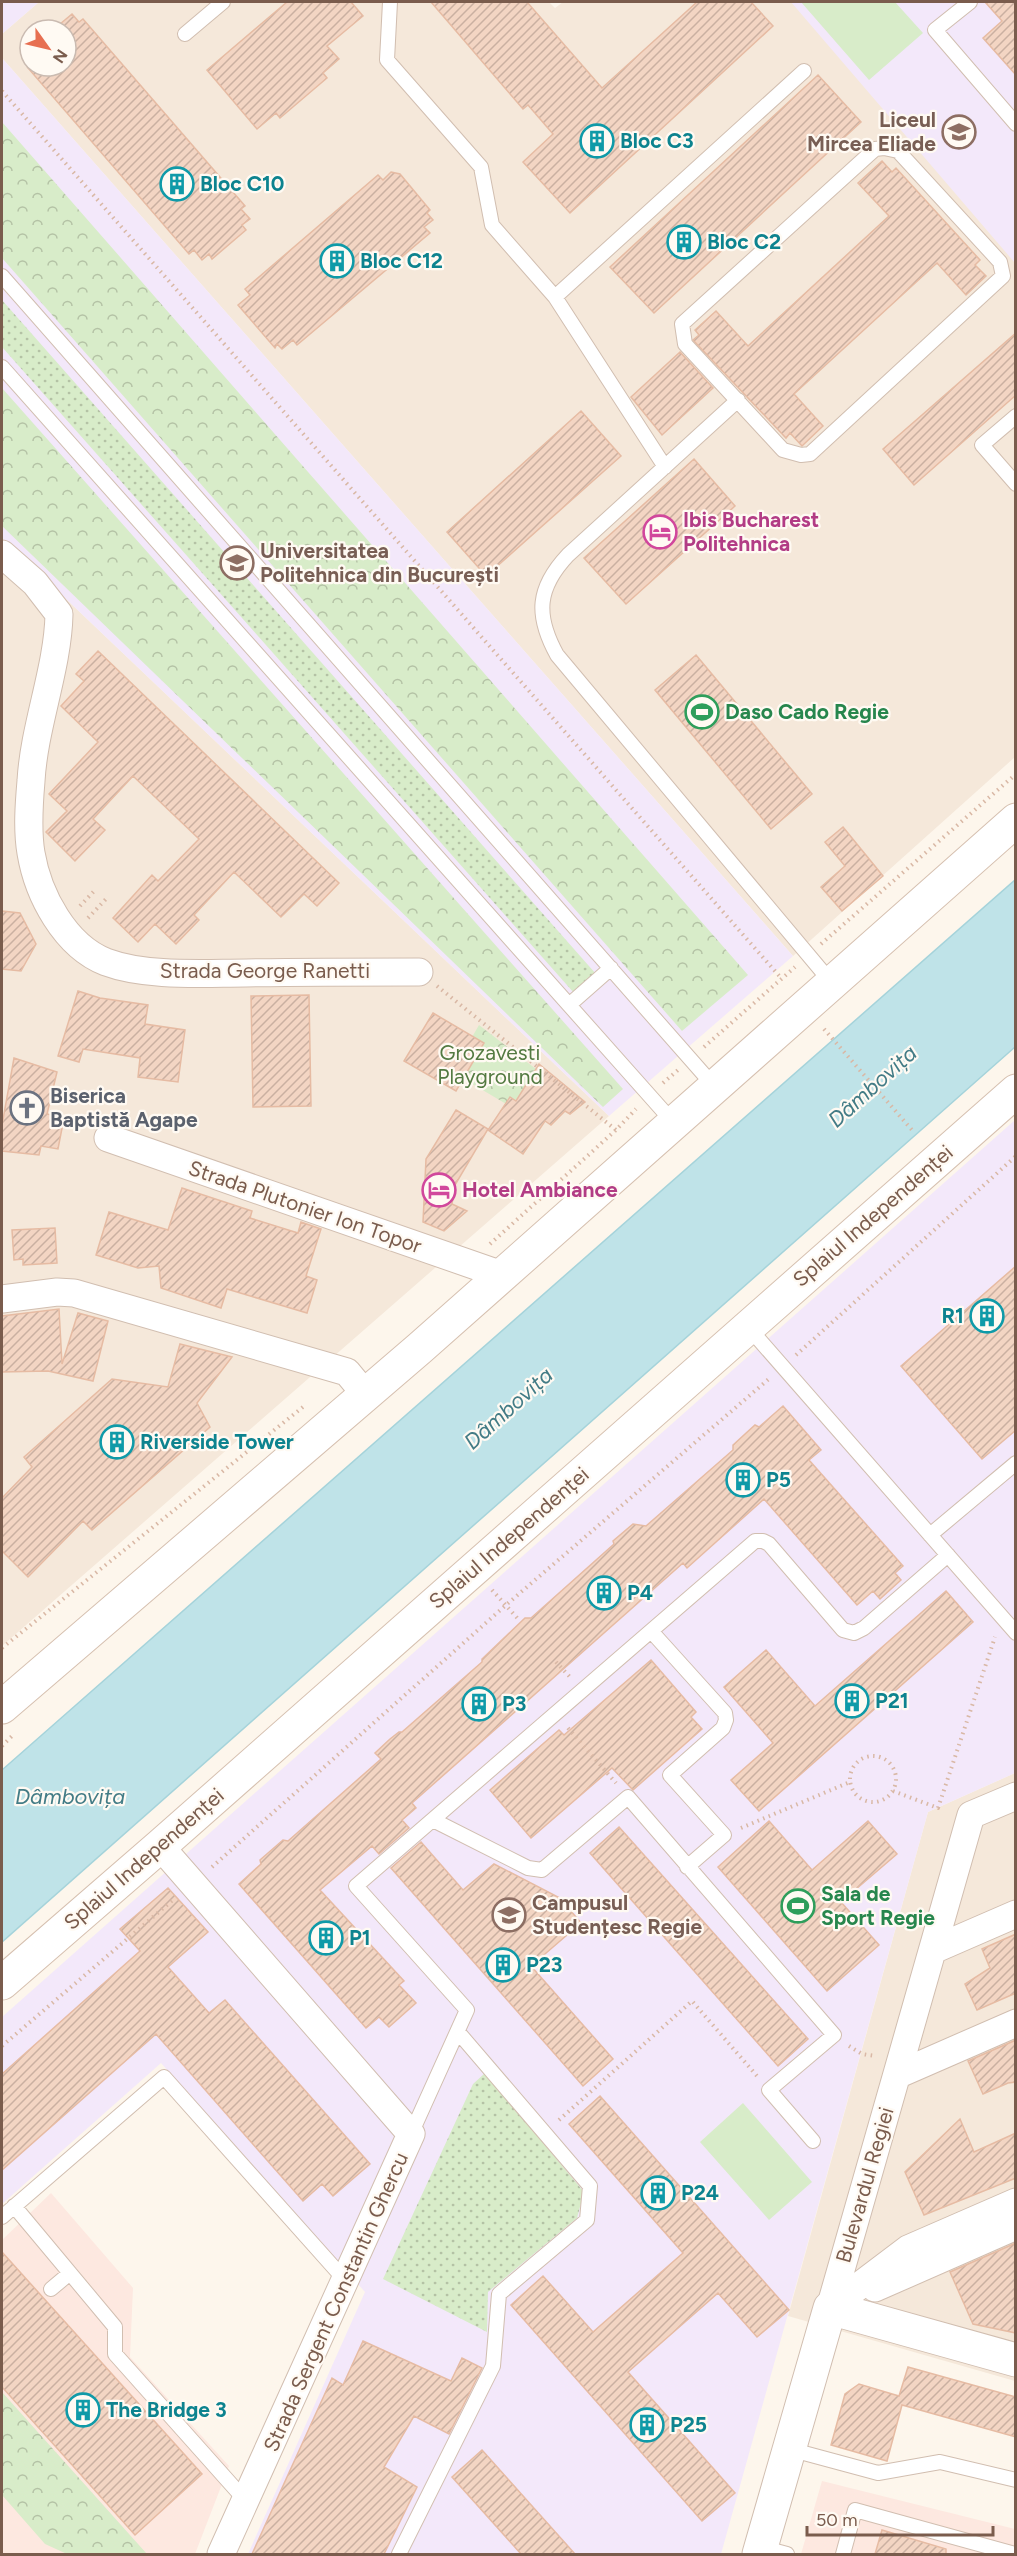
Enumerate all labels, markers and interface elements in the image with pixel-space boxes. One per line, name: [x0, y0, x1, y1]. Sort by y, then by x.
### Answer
north arrow: [18, 18, 78, 78]
text: N: [49, 46, 71, 67]
place label: Liceul Mircea Eliade: [807, 107, 936, 156]
school or university icon: Liceul Mircea Eliade: [941, 114, 977, 150]
building icon: Bloc C3: [579, 123, 615, 159]
place label: Bloc C3: [620, 128, 694, 153]
building icon: Bloc C10: [159, 166, 195, 202]
place label: Bloc C10: [200, 171, 284, 196]
building icon: Bloc C2: [666, 224, 702, 260]
place label: Bloc C2: [707, 229, 781, 254]
building icon: Bloc C12: [319, 243, 355, 279]
place label: Bloc C12: [360, 248, 443, 273]
place label: Ibis Bucharest Politehnica: [683, 507, 819, 556]
hotel icon: Ibis Bucharest Politehnica: [642, 514, 678, 550]
place label: Universitatea Politehnica din București: [260, 538, 499, 587]
school or university icon: Universitatea Politehnica din București: [219, 545, 255, 581]
sports icon: Daso Cado Regie: [684, 694, 720, 730]
place label: Daso Cado Regie: [725, 699, 889, 724]
street label: Strada George Ranetti: [160, 958, 370, 983]
water label: Dâmbovița: [822, 1039, 922, 1133]
park label: Grozavesti Playground: [437, 1040, 543, 1089]
place label: Biserica Baptistă Agape: [50, 1083, 198, 1132]
church icon: Biserica Baptistă Agape: [9, 1090, 45, 1126]
street label: Splaiul Independenței: [788, 1139, 958, 1292]
street label: Strada Plutonier Ion Topor: [185, 1155, 425, 1258]
hotel icon: Hotel Ambiance: [421, 1172, 457, 1208]
place label: Hotel Ambiance: [462, 1177, 618, 1202]
building icon: R1: [969, 1298, 1005, 1334]
place label: R1: [942, 1303, 964, 1328]
water label: Dâmbovița: [458, 1361, 558, 1455]
building icon: Riverside Tower: [99, 1424, 135, 1460]
place label: Riverside Tower: [140, 1429, 294, 1454]
street label: Splaiul Independenței: [424, 1461, 594, 1614]
building icon: P5: [725, 1462, 761, 1498]
place label: P5: [766, 1467, 791, 1492]
building icon: P4: [586, 1575, 622, 1611]
place label: P4: [627, 1580, 653, 1605]
building icon: P21: [834, 1683, 870, 1719]
building icon: P3: [461, 1686, 497, 1722]
place label: P21: [875, 1688, 909, 1713]
place label: P3: [502, 1691, 526, 1716]
street label: Splaiul Independenței: [59, 1782, 229, 1935]
water label: Dâmbovița: [15, 1783, 125, 1810]
place label: Sala de Sport Regie: [821, 1881, 935, 1930]
sports icon: Sala de Sport Regie: [780, 1888, 816, 1924]
place label: Campusul Studențesc Regie: [532, 1890, 703, 1939]
school or university icon: Campusul Studențesc Regie: [491, 1897, 527, 1933]
building icon: P1: [308, 1920, 344, 1956]
place label: P1: [349, 1925, 371, 1950]
building icon: P23: [485, 1947, 521, 1983]
place label: P23: [526, 1952, 563, 1977]
street label: Bulevardul Regiei: [830, 2104, 899, 2266]
street label: Strada Sergent Constantin Ghercu: [258, 2148, 413, 2455]
building icon: P24: [640, 2175, 676, 2211]
place label: P24: [681, 2180, 719, 2205]
building icon: The Bridge 3: [65, 2392, 101, 2428]
place label: The Bridge 3: [106, 2397, 227, 2422]
building icon: P25: [629, 2407, 665, 2443]
place label: P25: [670, 2412, 707, 2437]
scale bar: [807, 2499, 993, 2537]
text: 50 m: [816, 2509, 858, 2531]

